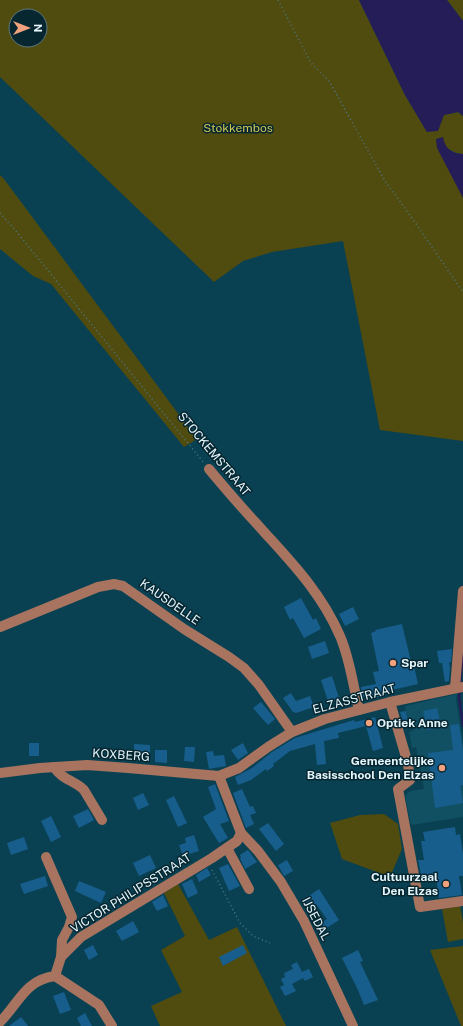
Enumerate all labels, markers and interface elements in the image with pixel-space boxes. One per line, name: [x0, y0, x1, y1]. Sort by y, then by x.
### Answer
north arrow: [8, 8, 48, 48]
text: N: [32, 24, 44, 32]
park label: Stokkembos: [203, 121, 273, 135]
street label: STOCKEMSTRAAT: [175, 409, 253, 499]
street label: KAUSDELLE: [137, 576, 203, 628]
place label: Spar: [401, 656, 428, 670]
marker: Spar: [388, 658, 398, 668]
street label: ELZASSTRAAT: [311, 681, 397, 717]
place label: Optiek Anne: [377, 716, 448, 730]
marker: Optiek Anne: [364, 718, 374, 728]
street label: KOXBERG: [92, 746, 150, 764]
place label: Gemeentelijke Basisschool Den Elzas: [307, 754, 434, 782]
marker: Gemeentelijke Basisschool Den Elzas: [437, 763, 447, 773]
street label: VICTOR PHILIPSSTRAAT: [68, 850, 194, 936]
place label: Cultuurzaal Den Elzas: [371, 870, 438, 898]
marker: Cultuurzaal Den Elzas: [441, 879, 451, 889]
street label: IJSEDAL: [299, 895, 333, 943]

